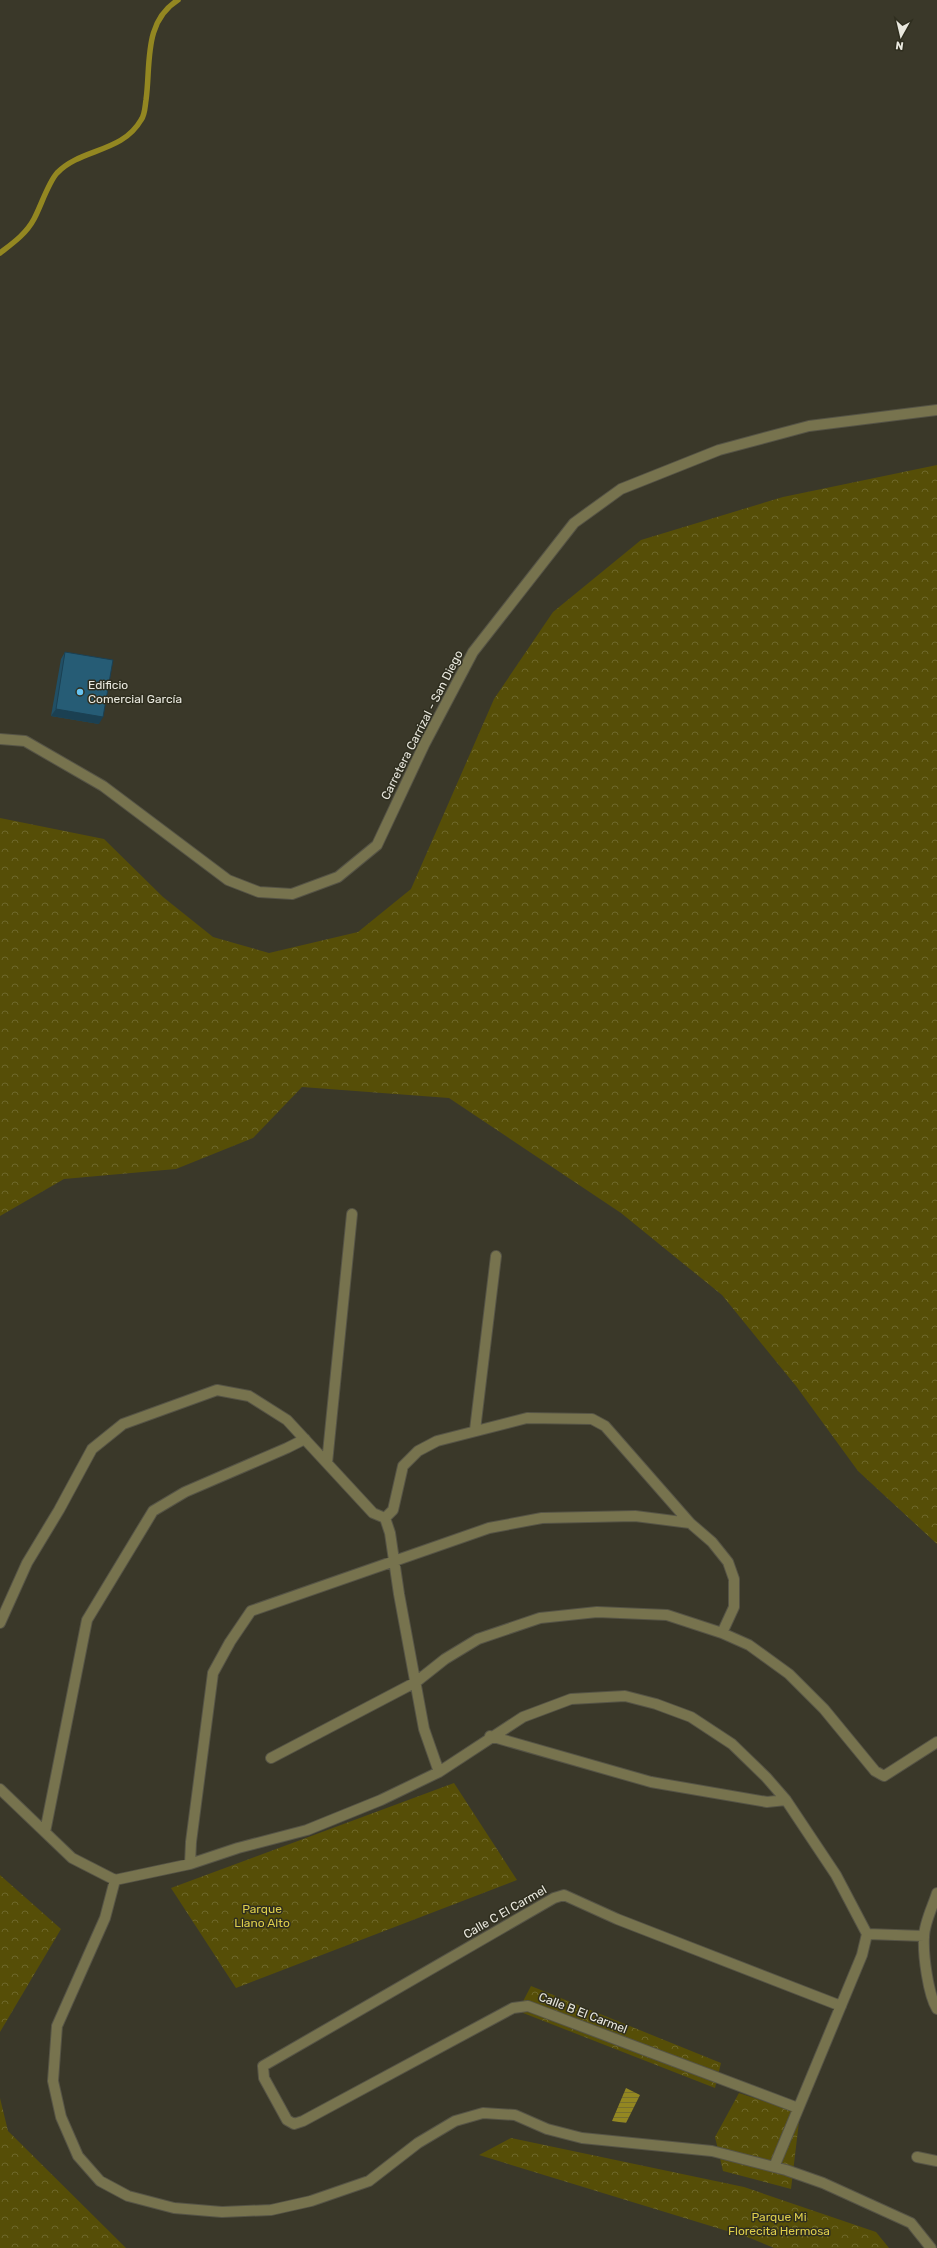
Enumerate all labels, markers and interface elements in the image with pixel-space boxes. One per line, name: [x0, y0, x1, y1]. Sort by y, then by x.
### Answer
north arrow: [881, 16, 921, 56]
text: N: [895, 38, 905, 52]
street label: Carretera Carrizal - San Diego: [378, 648, 466, 802]
place label: Edificio Comercial García: [88, 678, 182, 706]
marker: Edificio Comercial García: [75, 687, 85, 697]
street label: Calle C El Carmel: [461, 1882, 549, 1941]
park label: Parque Llano Alto: [234, 1902, 290, 1930]
street label: Calle B El Carmel: [537, 1990, 629, 2036]
park label: Parque Mi Florecita Hermosa: [728, 2210, 830, 2238]

